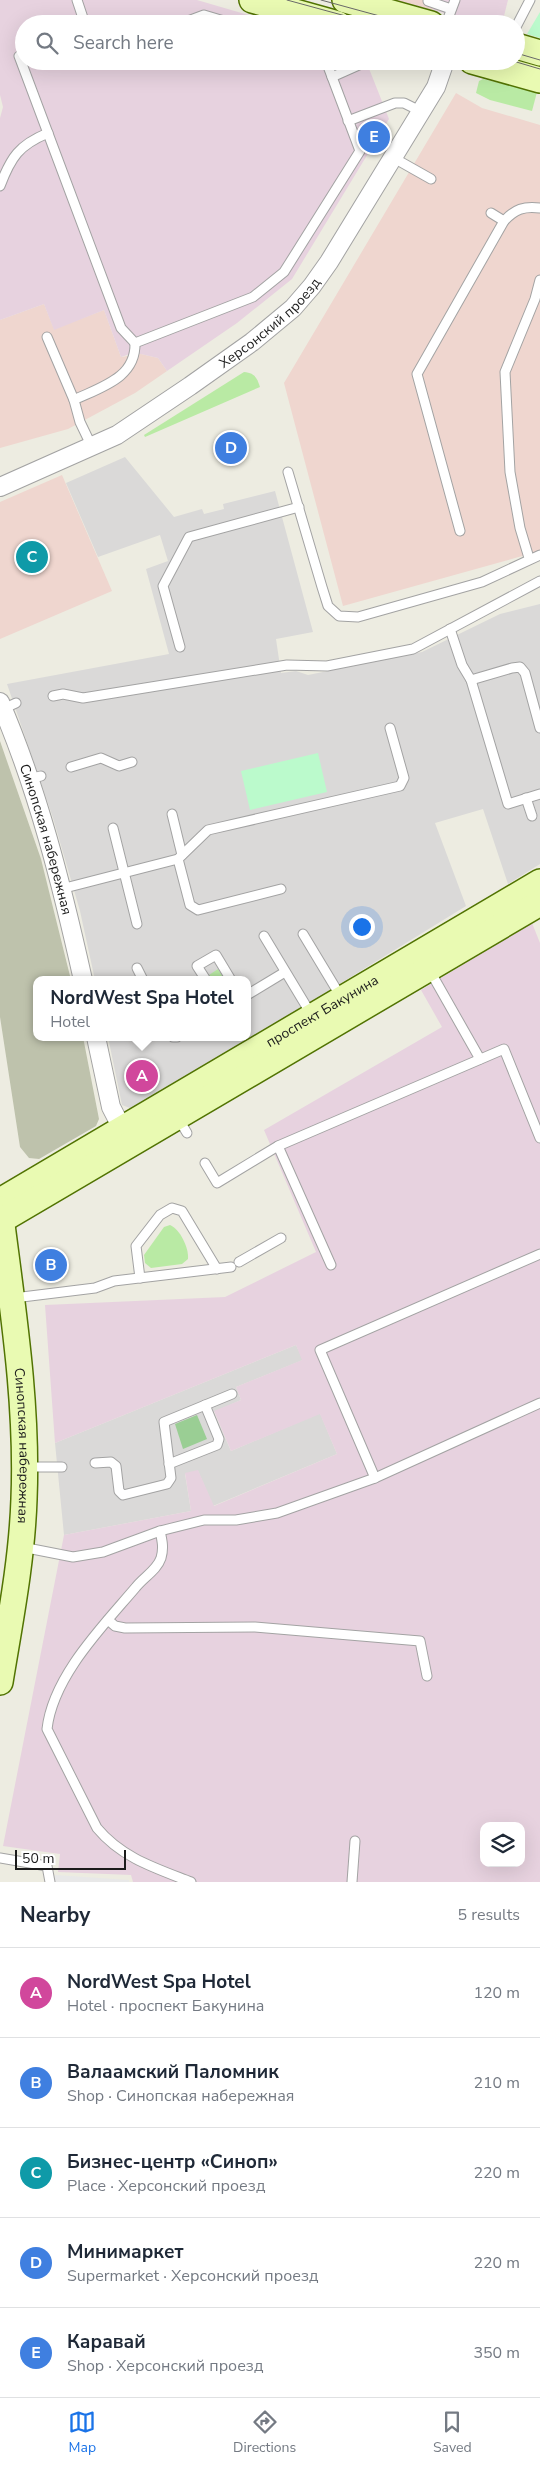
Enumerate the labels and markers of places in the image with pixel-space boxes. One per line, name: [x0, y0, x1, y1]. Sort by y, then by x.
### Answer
pin: E: [358, 118, 390, 156]
pin: D: [215, 429, 247, 467]
pin: C: [16, 538, 48, 576]
pin: A: [126, 1057, 158, 1095]
pin: B: [35, 1246, 67, 1284]

